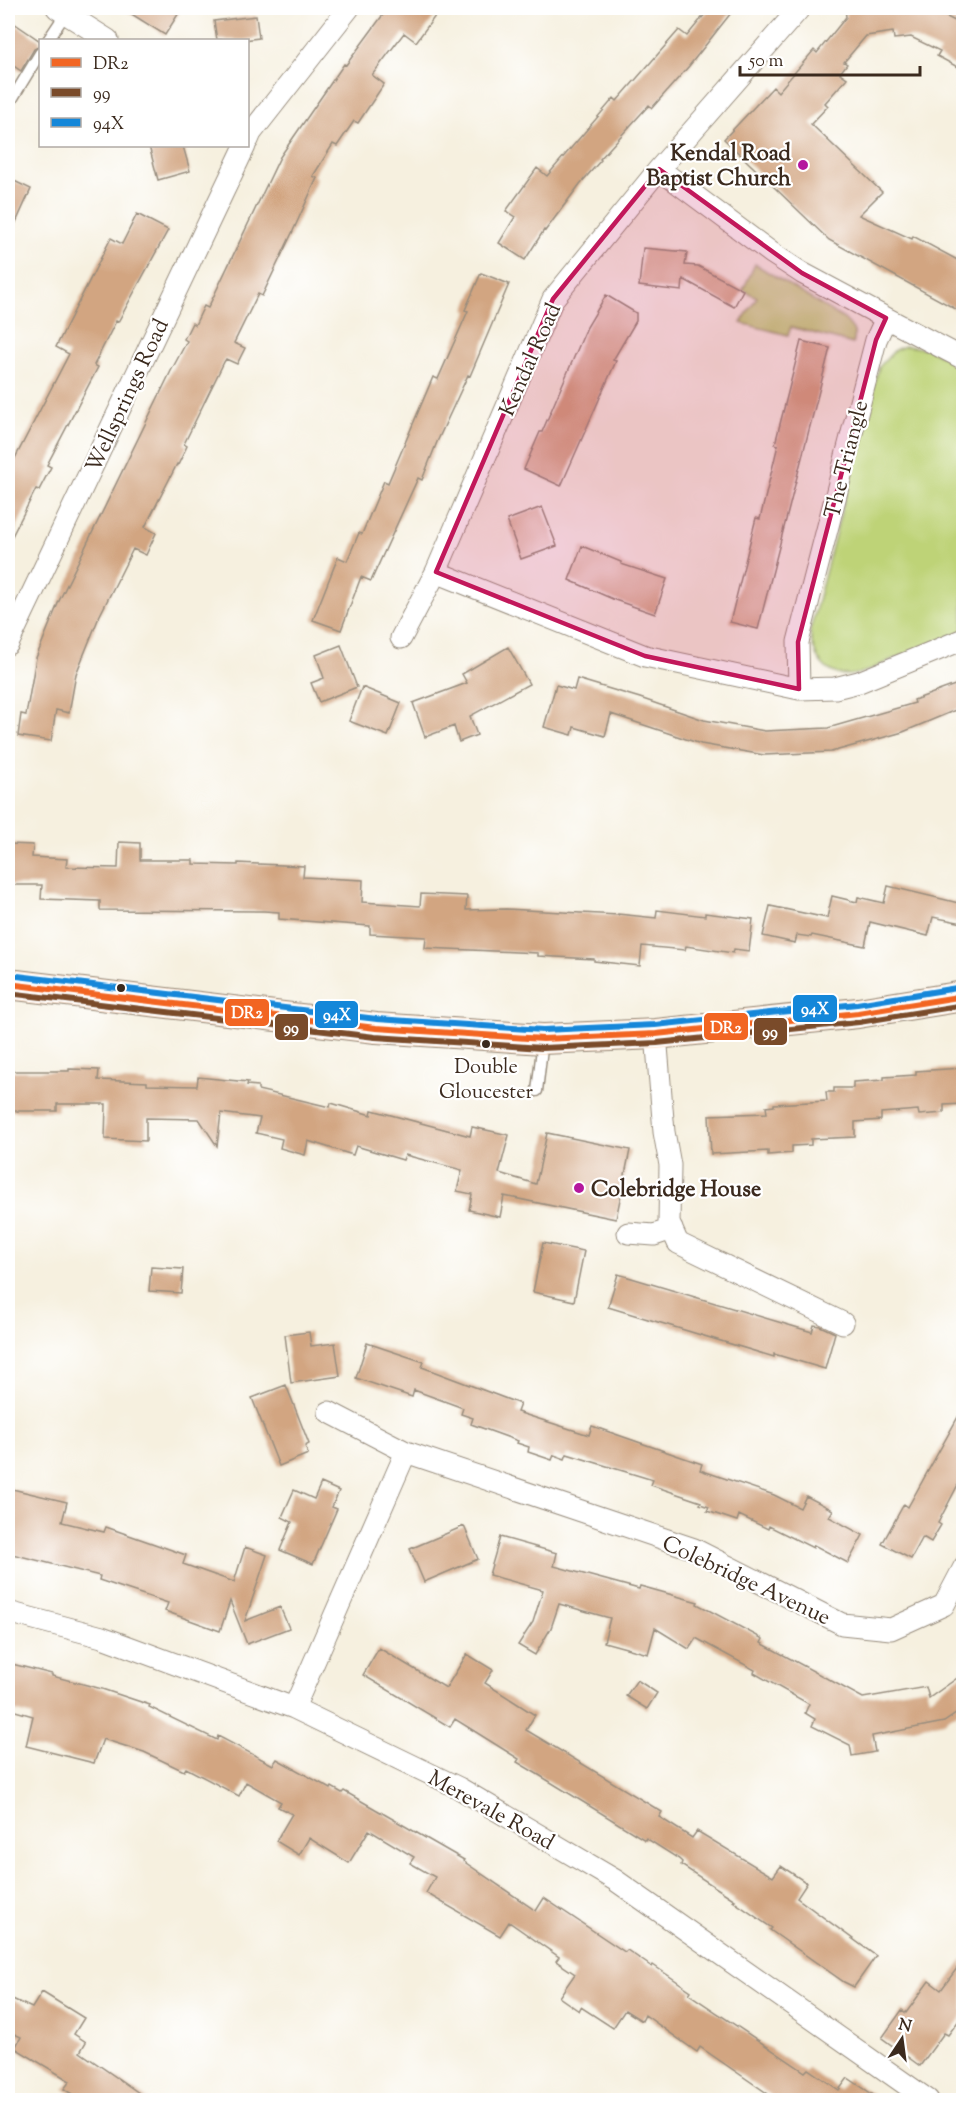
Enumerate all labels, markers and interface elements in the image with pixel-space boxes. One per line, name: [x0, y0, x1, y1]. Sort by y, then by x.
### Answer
legend: [39, 39, 249, 147]
scale bar: [740, 39, 920, 77]
text: 50 m: [748, 49, 784, 75]
text: DR2: [93, 52, 129, 78]
text: 99: [93, 82, 111, 108]
text: 94X: [93, 112, 125, 138]
place label: Kendal Road Baptist Church: [646, 139, 792, 196]
marker: Kendal Road Baptist Church: [796, 158, 810, 172]
street label: Kendal Road: [493, 299, 571, 422]
street label: Wellsprings Road: [79, 314, 178, 478]
street label: The Triangle: [818, 397, 878, 522]
unlabelled marker: [115, 982, 127, 994]
line badge: 94X: [792, 994, 838, 1023]
line badge: DR2: [224, 998, 270, 1027]
text: 94X: [801, 999, 830, 1022]
line badge: 94X: [314, 1000, 359, 1029]
text: DR2: [231, 1003, 263, 1026]
text: 94X: [323, 1005, 352, 1028]
line badge: DR2: [703, 1012, 749, 1041]
line badge: 99: [274, 1013, 309, 1041]
line badge: 99: [753, 1017, 788, 1046]
text: 99: [283, 1018, 299, 1041]
text: DR2: [710, 1018, 742, 1041]
text: 99: [762, 1022, 778, 1045]
marker: Double Gloucester: [480, 1038, 492, 1050]
place label: Double Gloucester: [439, 1054, 534, 1108]
place label: Colebridge House: [591, 1175, 761, 1207]
marker: Colebridge House: [572, 1181, 586, 1195]
street label: Colebridge Avenue: [656, 1529, 835, 1635]
street label: Merevale Road: [421, 1764, 560, 1860]
north arrow: [872, 2009, 932, 2069]
text: N: [896, 2014, 914, 2040]

